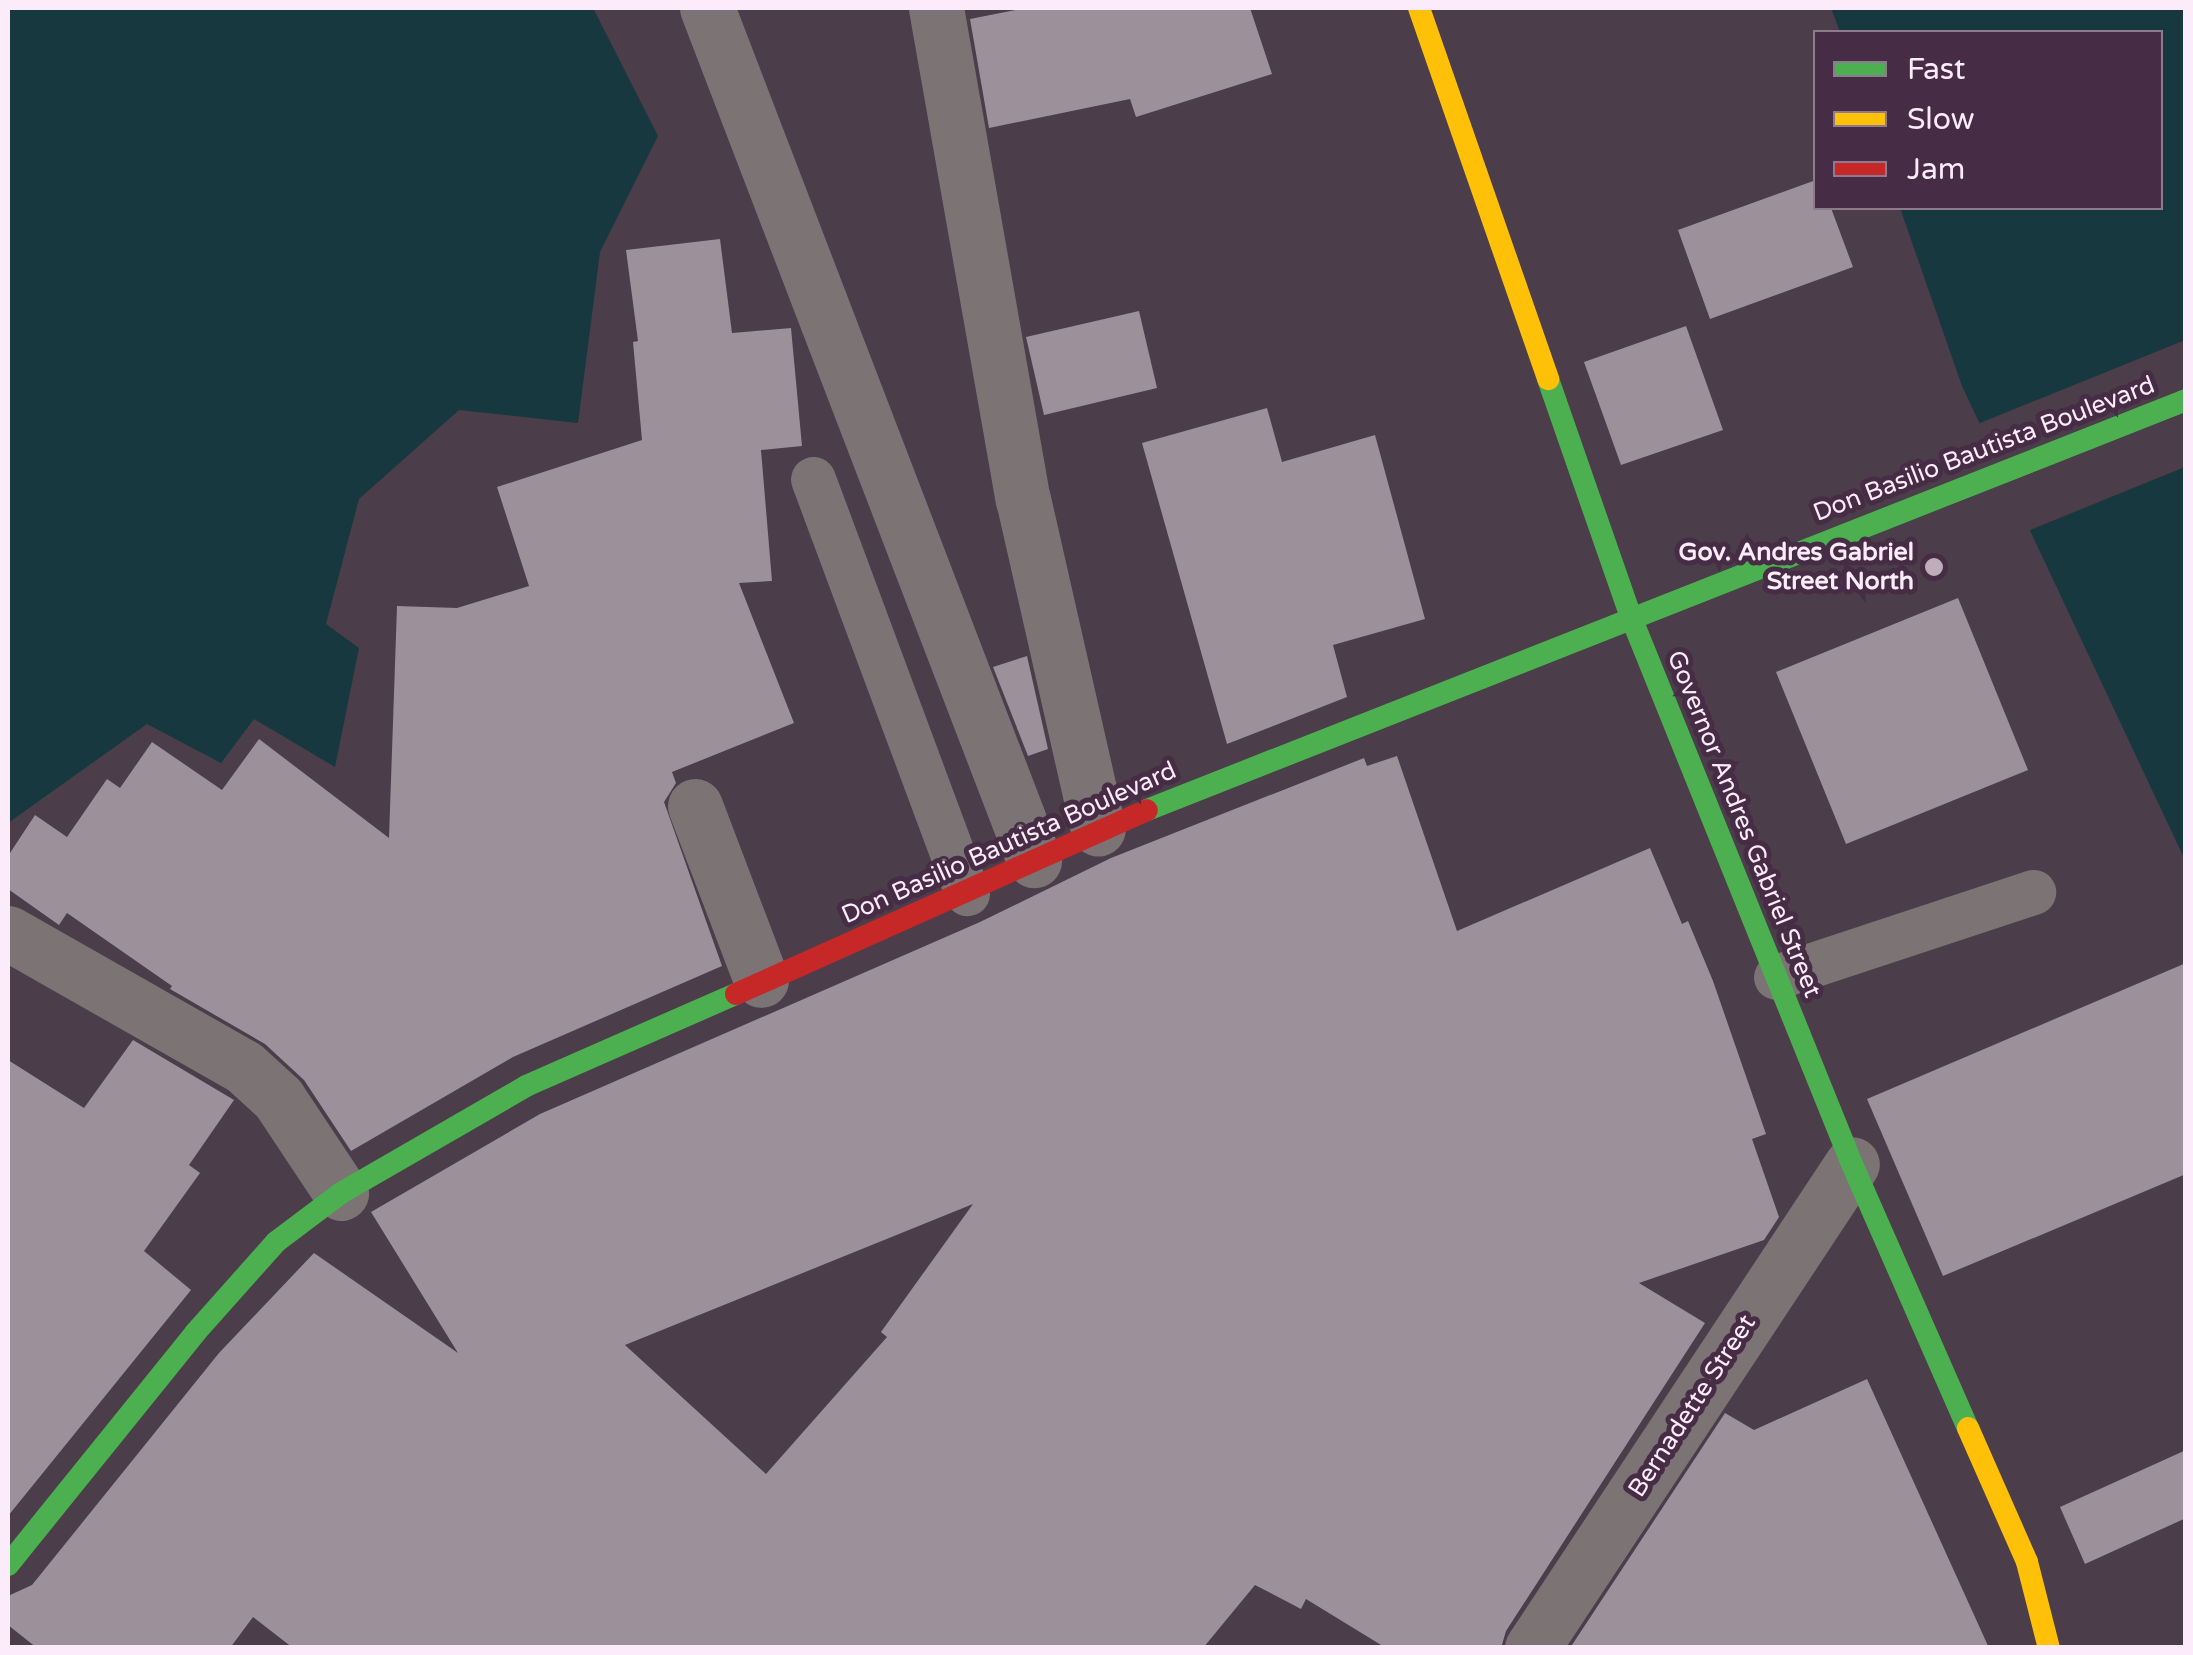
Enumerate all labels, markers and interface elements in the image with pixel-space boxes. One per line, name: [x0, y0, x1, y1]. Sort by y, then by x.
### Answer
legend: [1813, 30, 2163, 210]
text: Fast: [1907, 51, 1966, 88]
text: Slow: [1907, 101, 1975, 138]
text: Jam: [1907, 151, 1965, 188]
street label: Don Basilio Bautista Boulevard: [1809, 370, 2159, 528]
place label: Gov. Andres Gabriel Street North: [1679, 538, 1914, 597]
marker: Gov. Andres Gabriel Street North: [1923, 556, 1945, 578]
street label: Governor Andres Gabriel Street: [1661, 646, 1827, 1002]
street label: Don Basilio Bautista Boulevard: [837, 755, 1181, 931]
street label: Bernadette Street: [1622, 1309, 1762, 1503]

